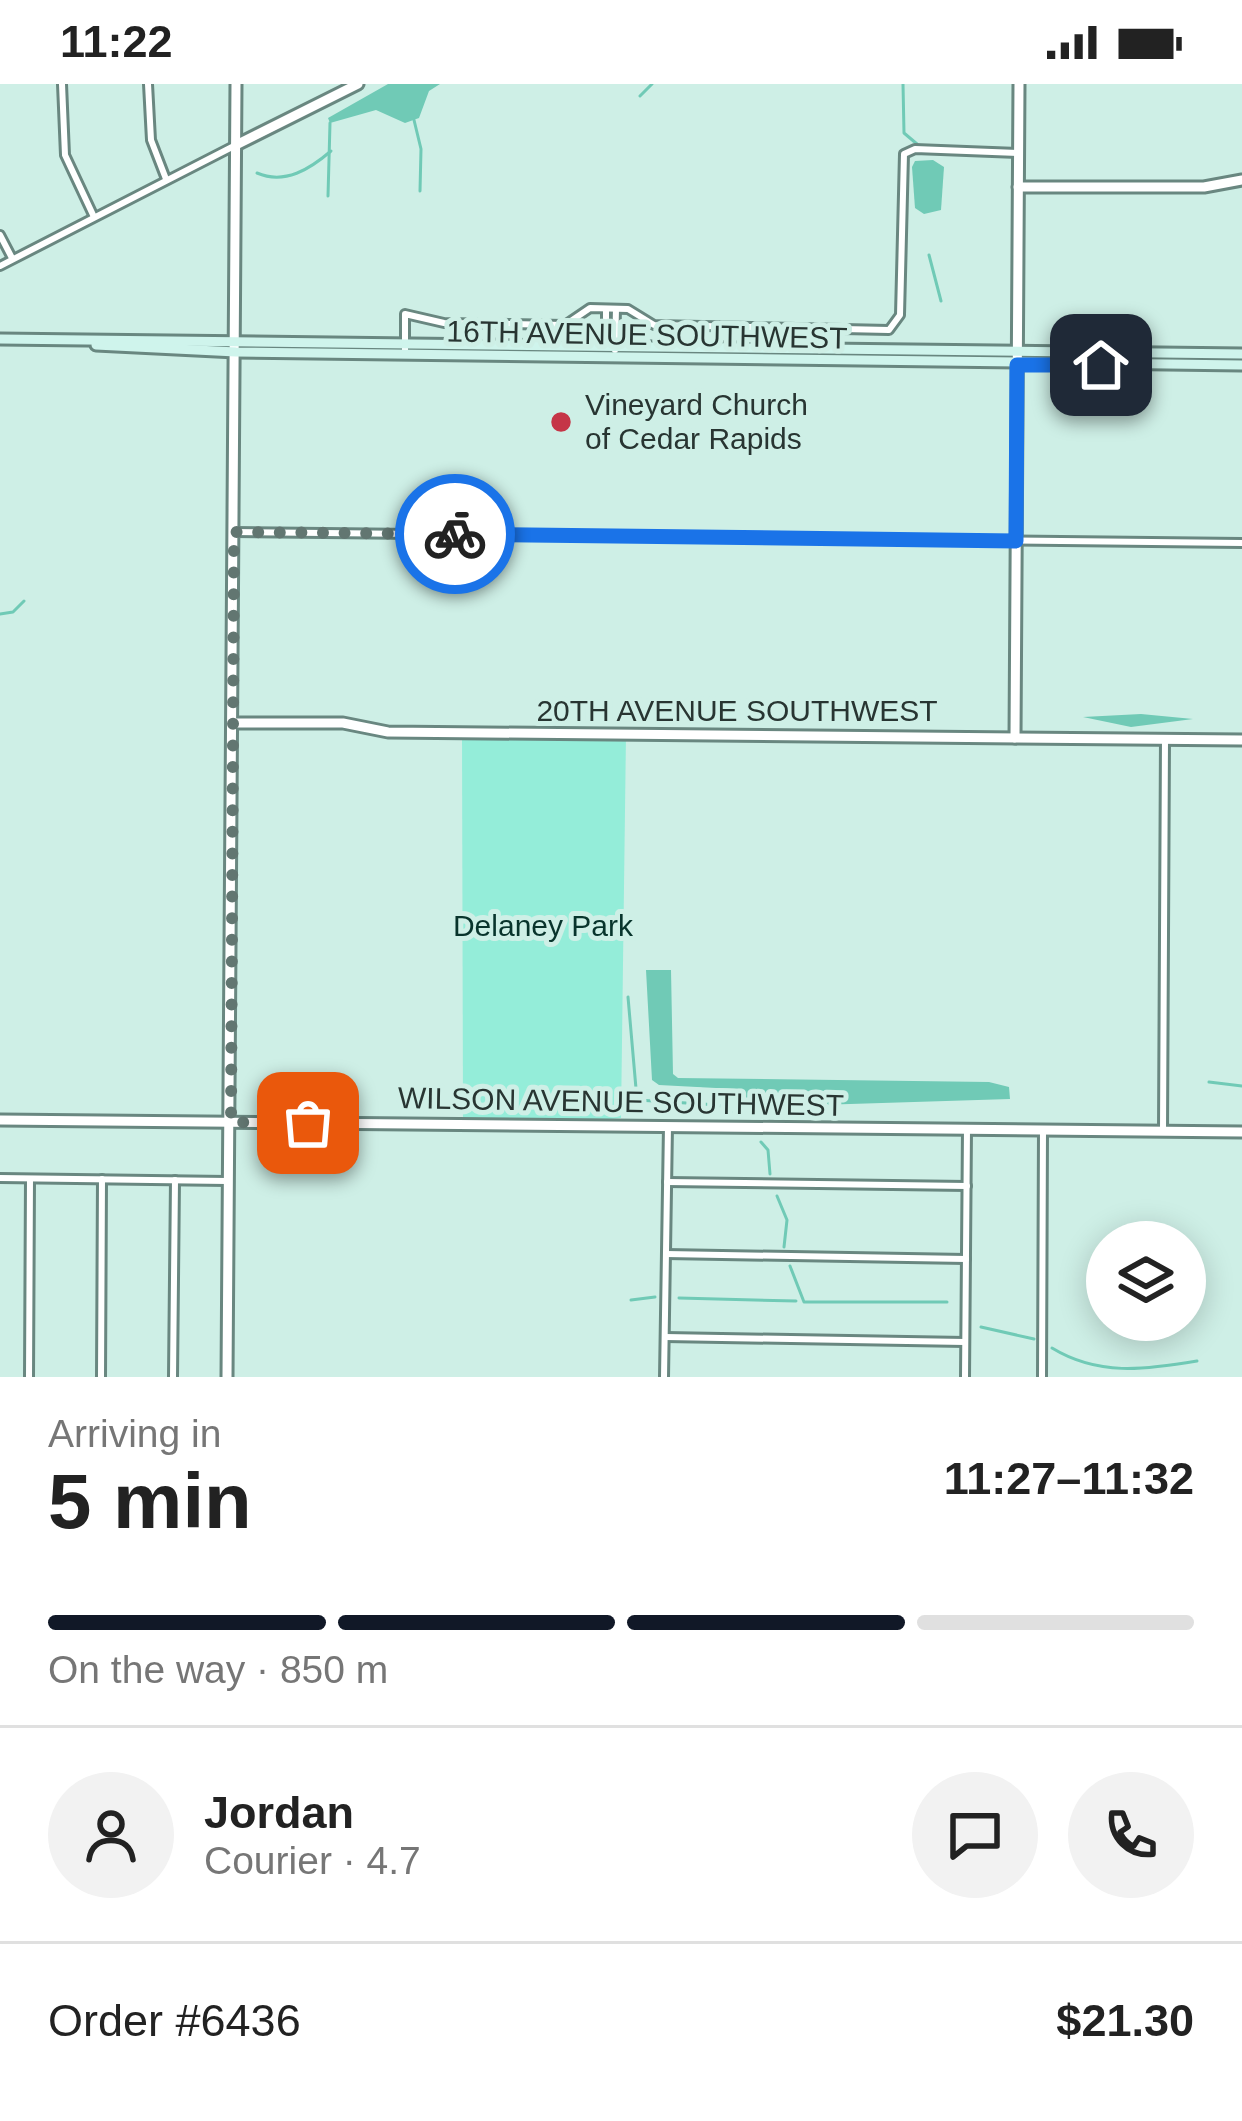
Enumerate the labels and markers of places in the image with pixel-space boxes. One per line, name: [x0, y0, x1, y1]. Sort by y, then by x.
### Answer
pin: [1050, 314, 1152, 416]
place label: Vineyard Church of Cedar Rapids: [585, 388, 808, 455]
marker: Vineyard Church of Cedar Rapids: [548, 409, 574, 435]
pin: [257, 1072, 359, 1174]

